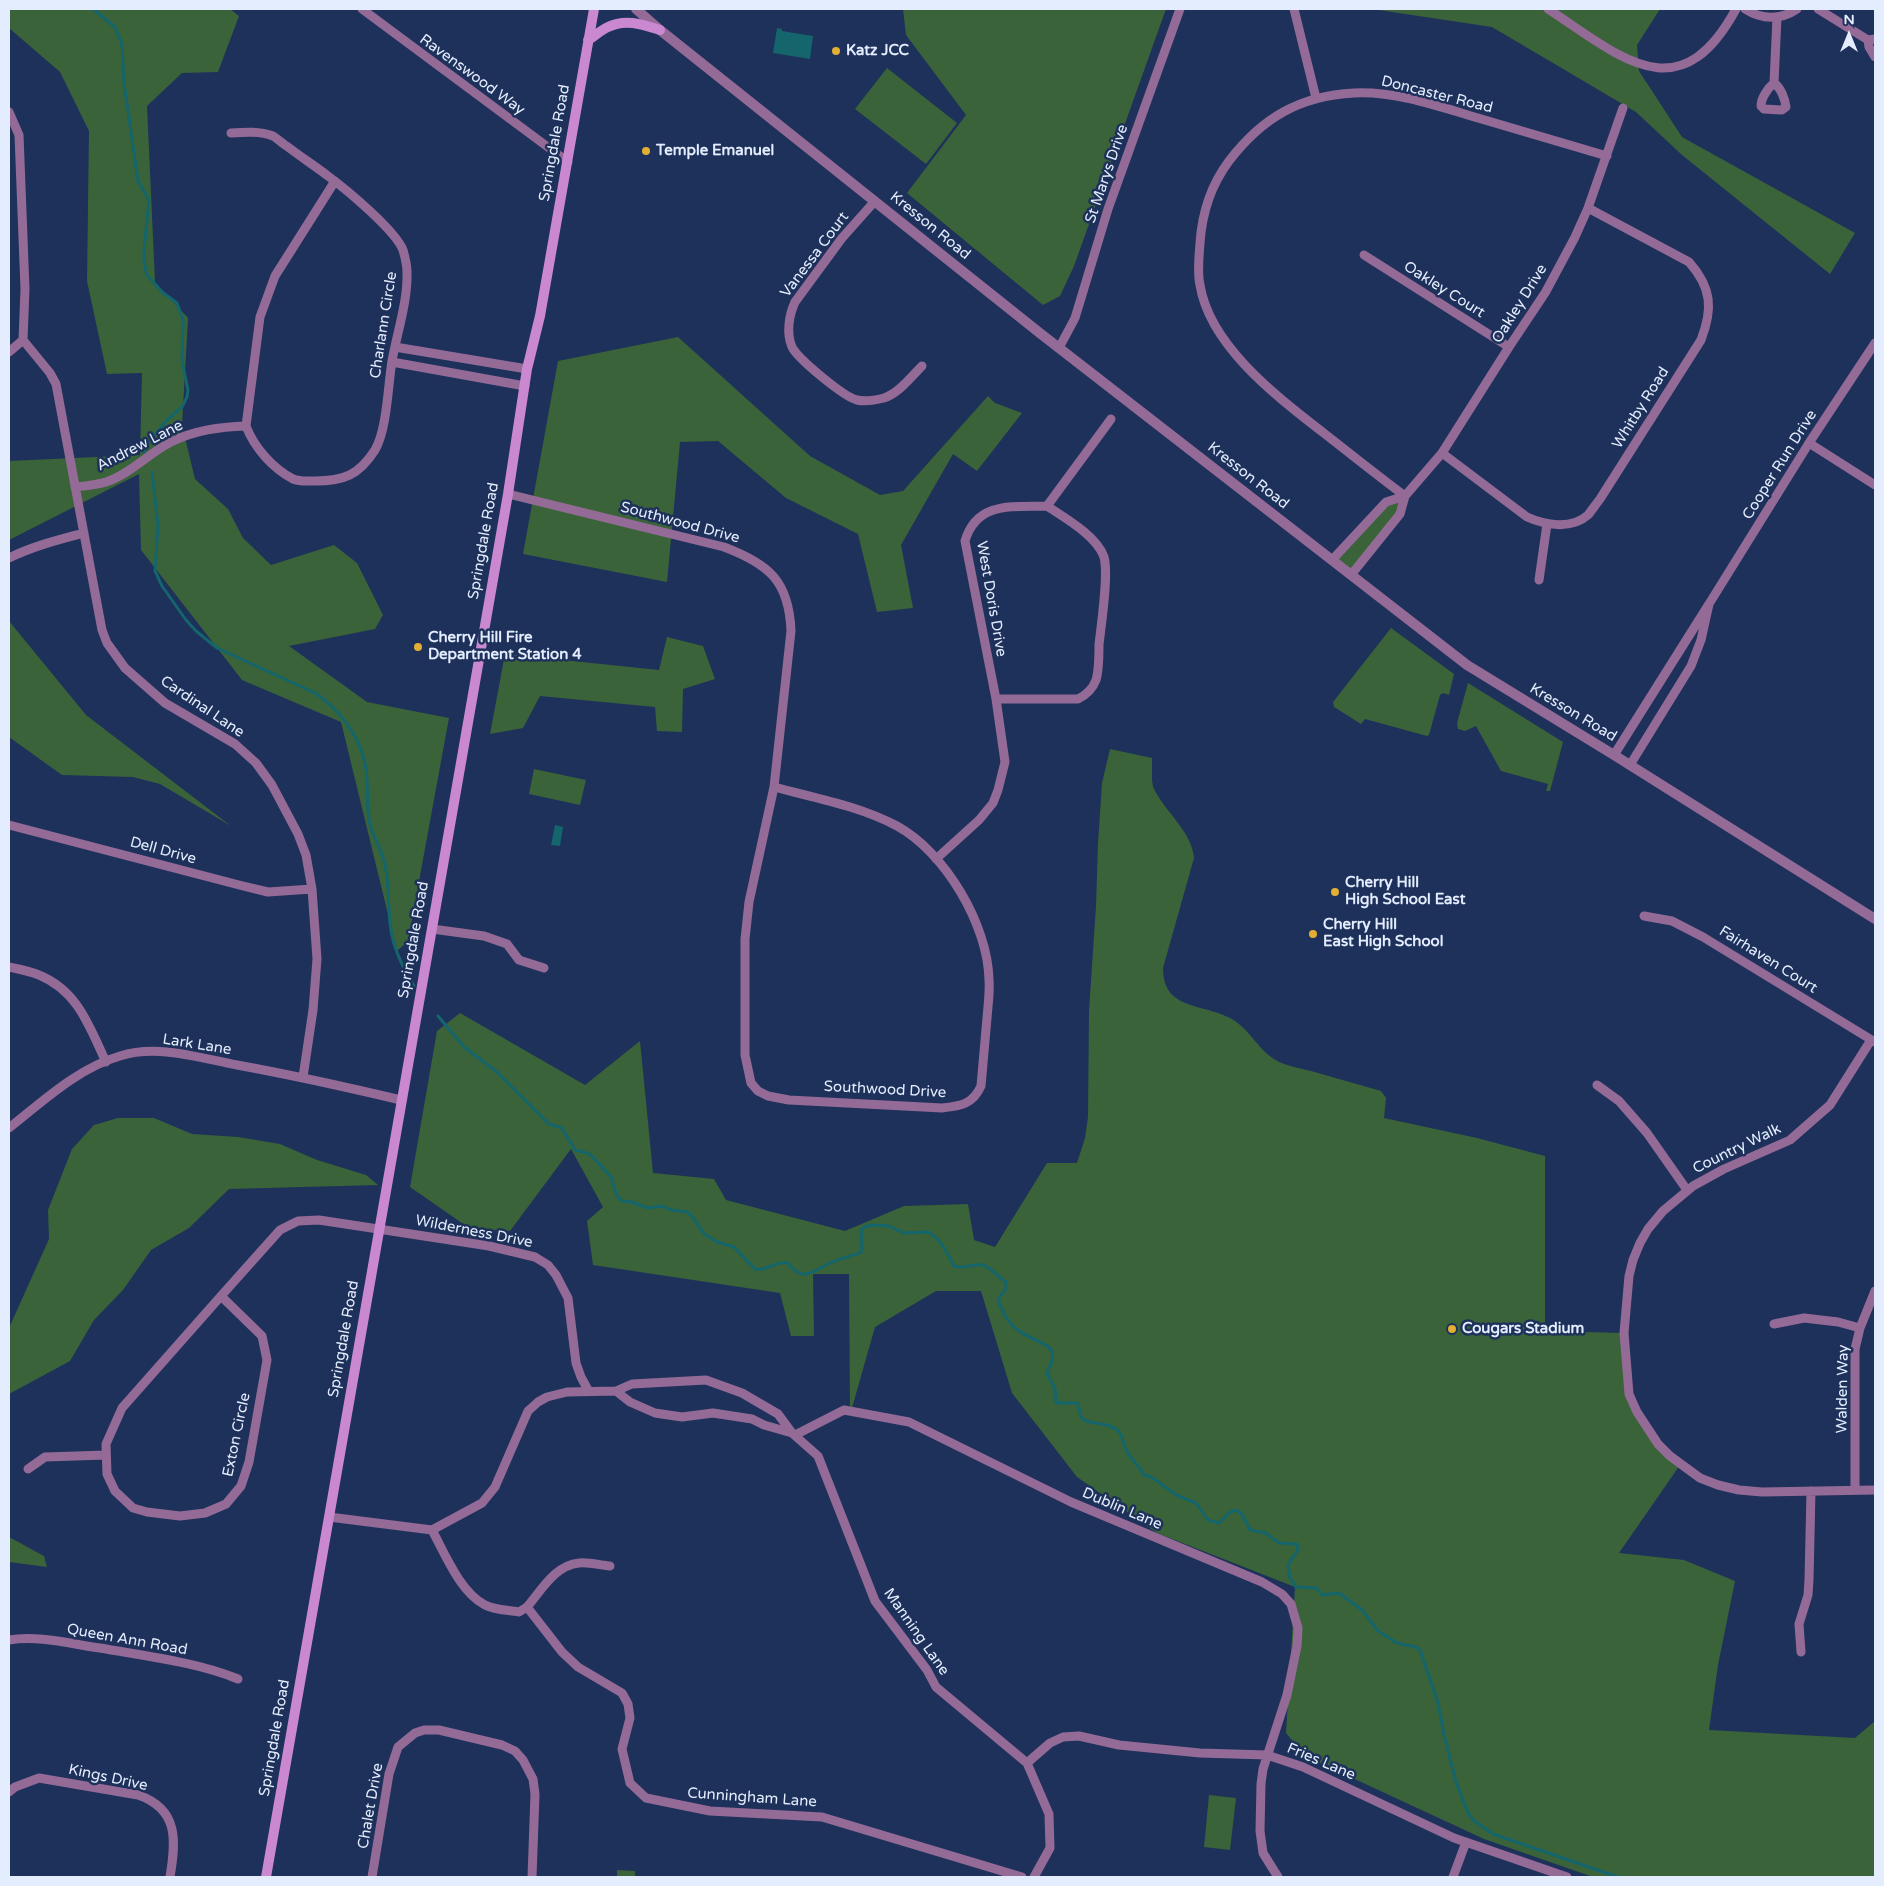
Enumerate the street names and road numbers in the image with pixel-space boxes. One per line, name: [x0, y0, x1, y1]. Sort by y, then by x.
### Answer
street label: Ravenswood Way: [416, 31, 528, 119]
street label: Doncaster Road: [1379, 72, 1495, 118]
street label: Springdale Road: [536, 83, 574, 203]
street label: St Marys Drive: [1082, 122, 1132, 226]
street label: Kresson Road: [886, 188, 974, 264]
street label: Vanessa Court: [777, 209, 853, 301]
street label: Oakley Court: [1400, 258, 1488, 322]
street label: Oakley Drive: [1489, 261, 1551, 347]
street label: Charlann Circle: [367, 270, 401, 380]
street label: Whitby Road: [1609, 364, 1673, 452]
street label: Cooper Run Drive: [1739, 407, 1821, 523]
street label: Andrew Lane: [94, 417, 186, 475]
street label: Kresson Road: [1204, 439, 1292, 513]
street label: Springdale Road: [465, 481, 503, 601]
street label: Southwood Drive: [618, 498, 742, 548]
street label: West Doris Drive: [972, 540, 1010, 658]
street label: Cardinal Lane: [157, 672, 247, 742]
street label: Kresson Road: [1526, 680, 1620, 746]
street label: Dell Drive: [128, 834, 198, 868]
street label: Springdale Road: [395, 880, 433, 1000]
street label: Fairhaven Court: [1715, 923, 1821, 997]
street label: Lark Lane: [161, 1031, 233, 1059]
street label: Southwood Drive: [823, 1078, 947, 1102]
street label: Country Walk: [1690, 1120, 1784, 1178]
street label: Wilderness Drive: [414, 1212, 534, 1252]
street label: Springdale Road: [325, 1279, 363, 1399]
street label: Walden Way: [1833, 1345, 1853, 1433]
street label: Exton Circle: [219, 1391, 255, 1479]
street label: Dublin Lane: [1079, 1484, 1165, 1534]
street label: Manning Lane: [879, 1585, 953, 1679]
street label: Queen Ann Road: [65, 1621, 189, 1659]
street label: Springdale Road: [256, 1678, 294, 1798]
street label: Fries Lane: [1284, 1740, 1358, 1784]
street label: Kings Drive: [67, 1761, 149, 1795]
street label: Chalet Drive: [355, 1762, 387, 1850]
street label: Cunningham Lane: [687, 1784, 817, 1812]

